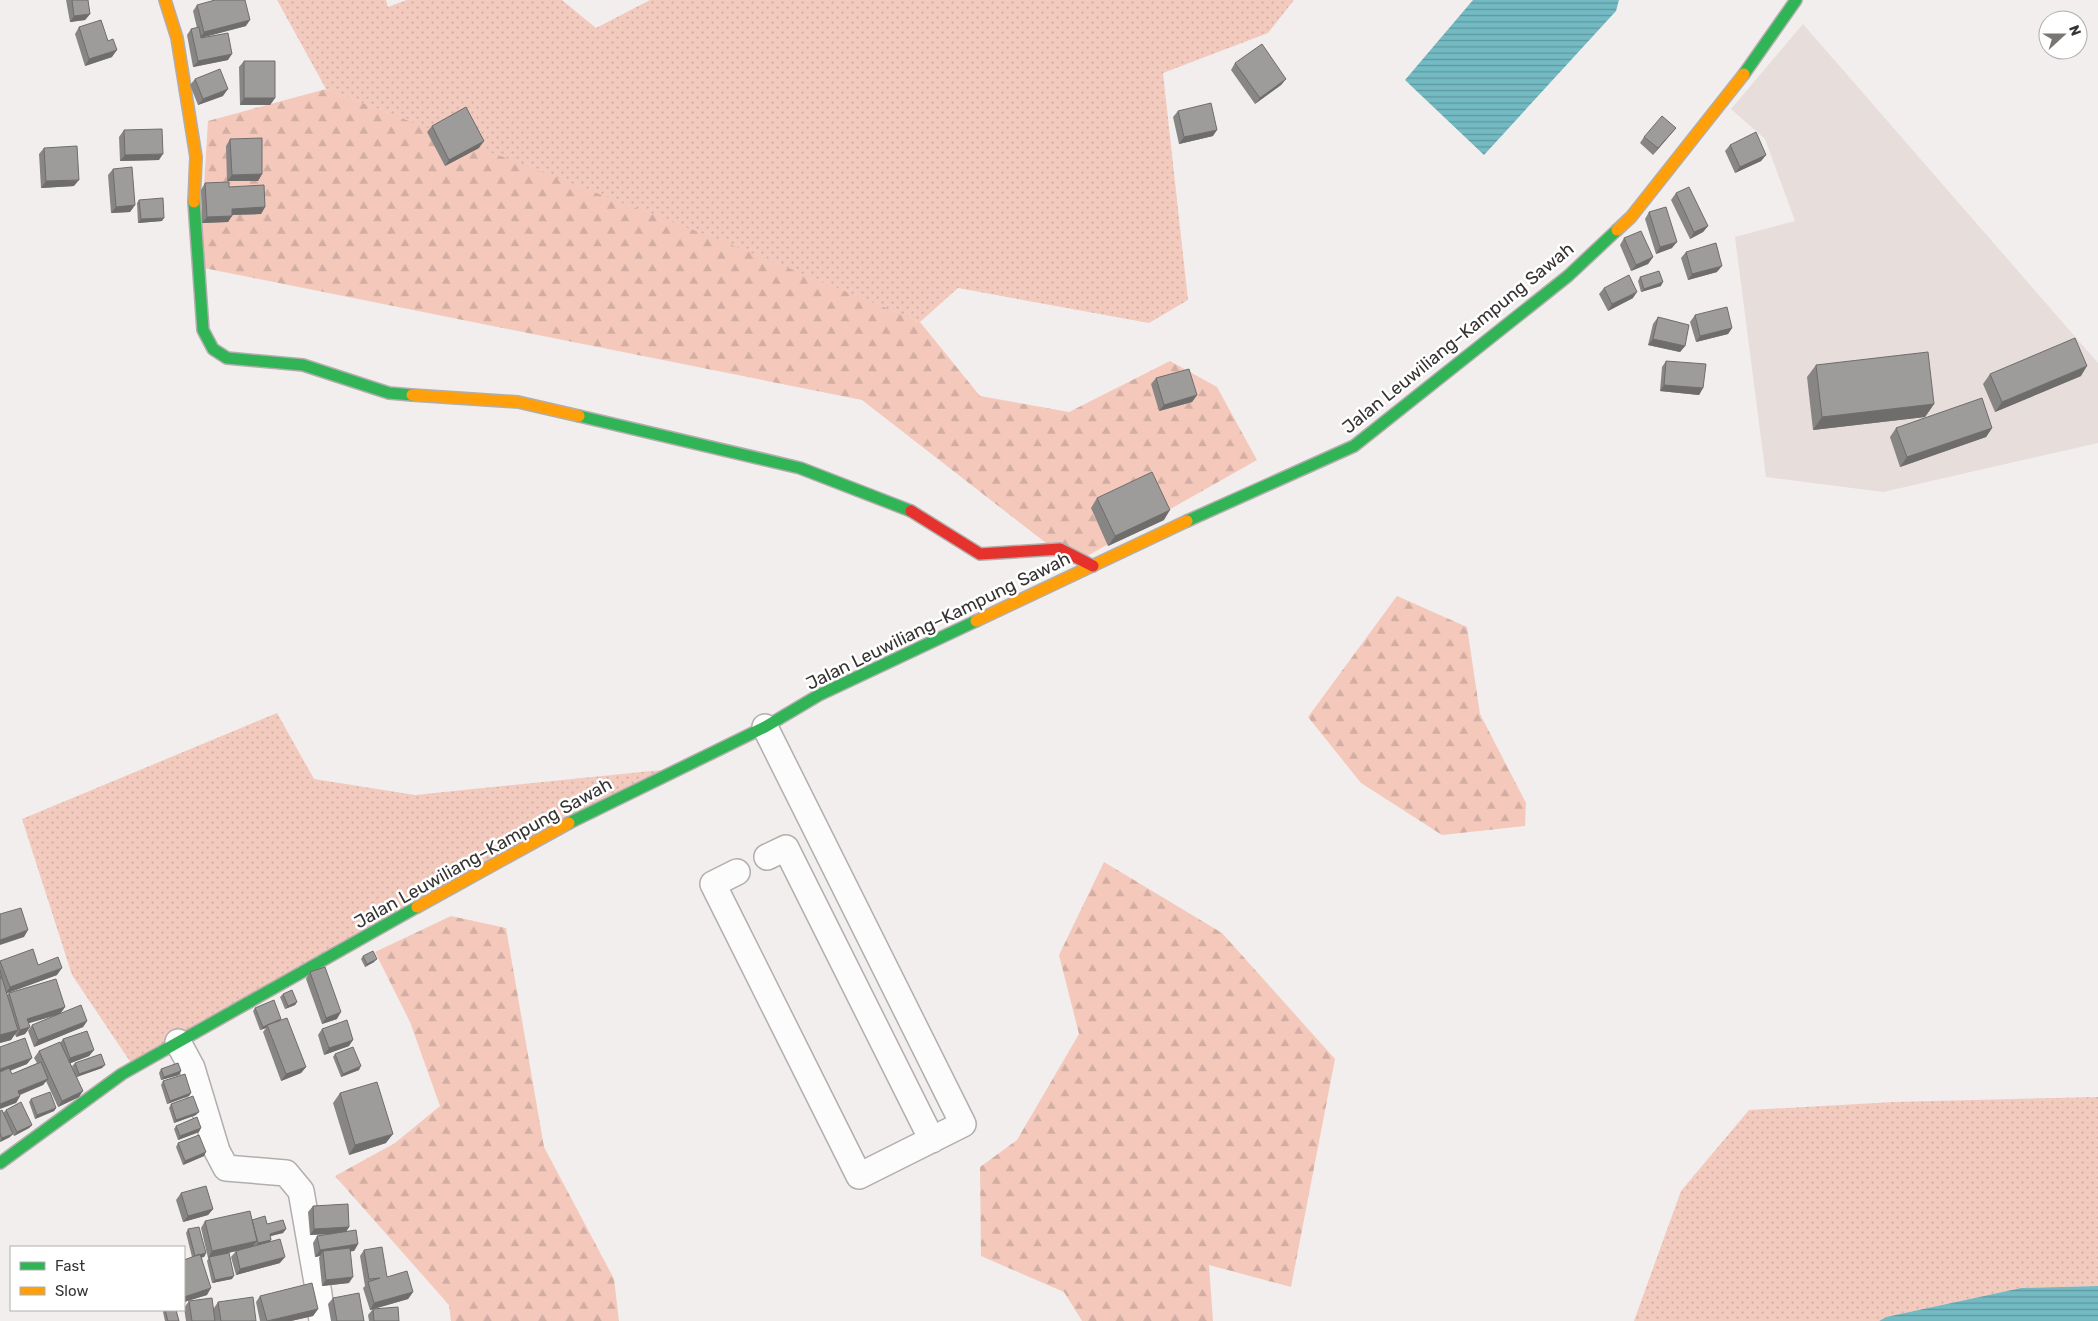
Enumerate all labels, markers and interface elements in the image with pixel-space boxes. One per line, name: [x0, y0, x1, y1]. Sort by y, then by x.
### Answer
north arrow: [2038, 10, 2088, 60]
text: N: [2065, 23, 2084, 38]
street label: Jalan Leuwiliang–Kampung Sawah: [1338, 238, 1578, 438]
street label: Jalan Leuwiliang–Kampung Sawah: [802, 547, 1074, 695]
street label: Jalan Leuwiliang–Kampung Sawah: [350, 773, 616, 933]
legend: [10, 1246, 185, 1311]
text: Fast: [55, 1257, 85, 1275]
text: Slow: [55, 1282, 88, 1300]

